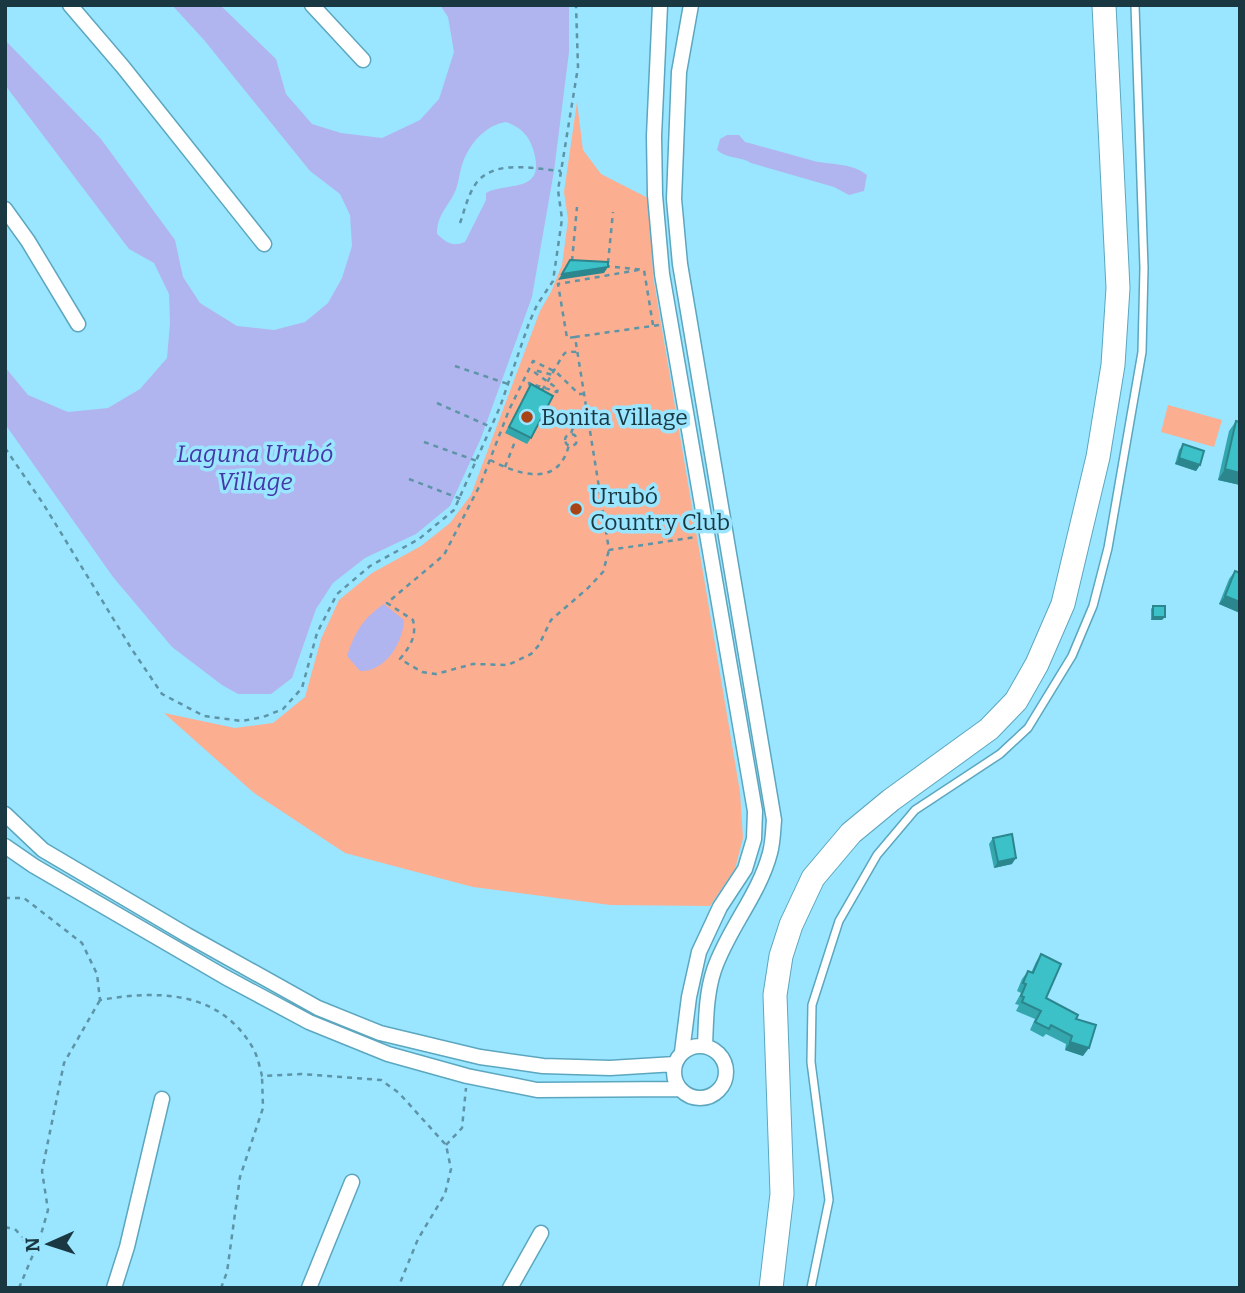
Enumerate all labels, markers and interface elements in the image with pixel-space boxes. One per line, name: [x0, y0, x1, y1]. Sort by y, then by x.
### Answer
place label: Bonita Village: [541, 403, 688, 431]
marker: Bonita Village: [519, 409, 535, 425]
water label: Laguna Urubó Village: [177, 440, 333, 496]
place label: Urubó Country Club: [590, 482, 730, 536]
marker: Urubó Country Club: [568, 501, 584, 517]
north arrow: [14, 1209, 84, 1279]
text: N: [21, 1237, 44, 1253]

